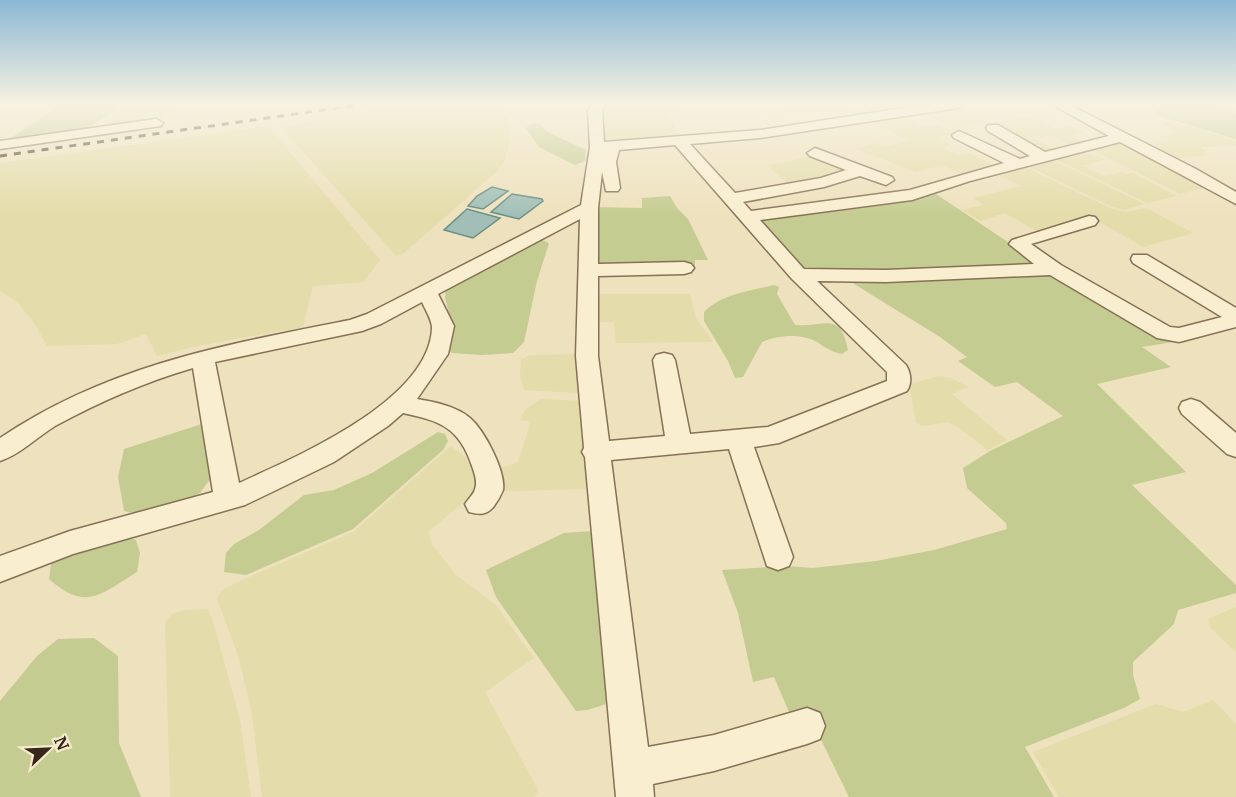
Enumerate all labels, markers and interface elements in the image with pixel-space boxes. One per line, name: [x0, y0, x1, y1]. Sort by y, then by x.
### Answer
north arrow: [18, 719, 78, 779]
text: N: [50, 733, 74, 753]

